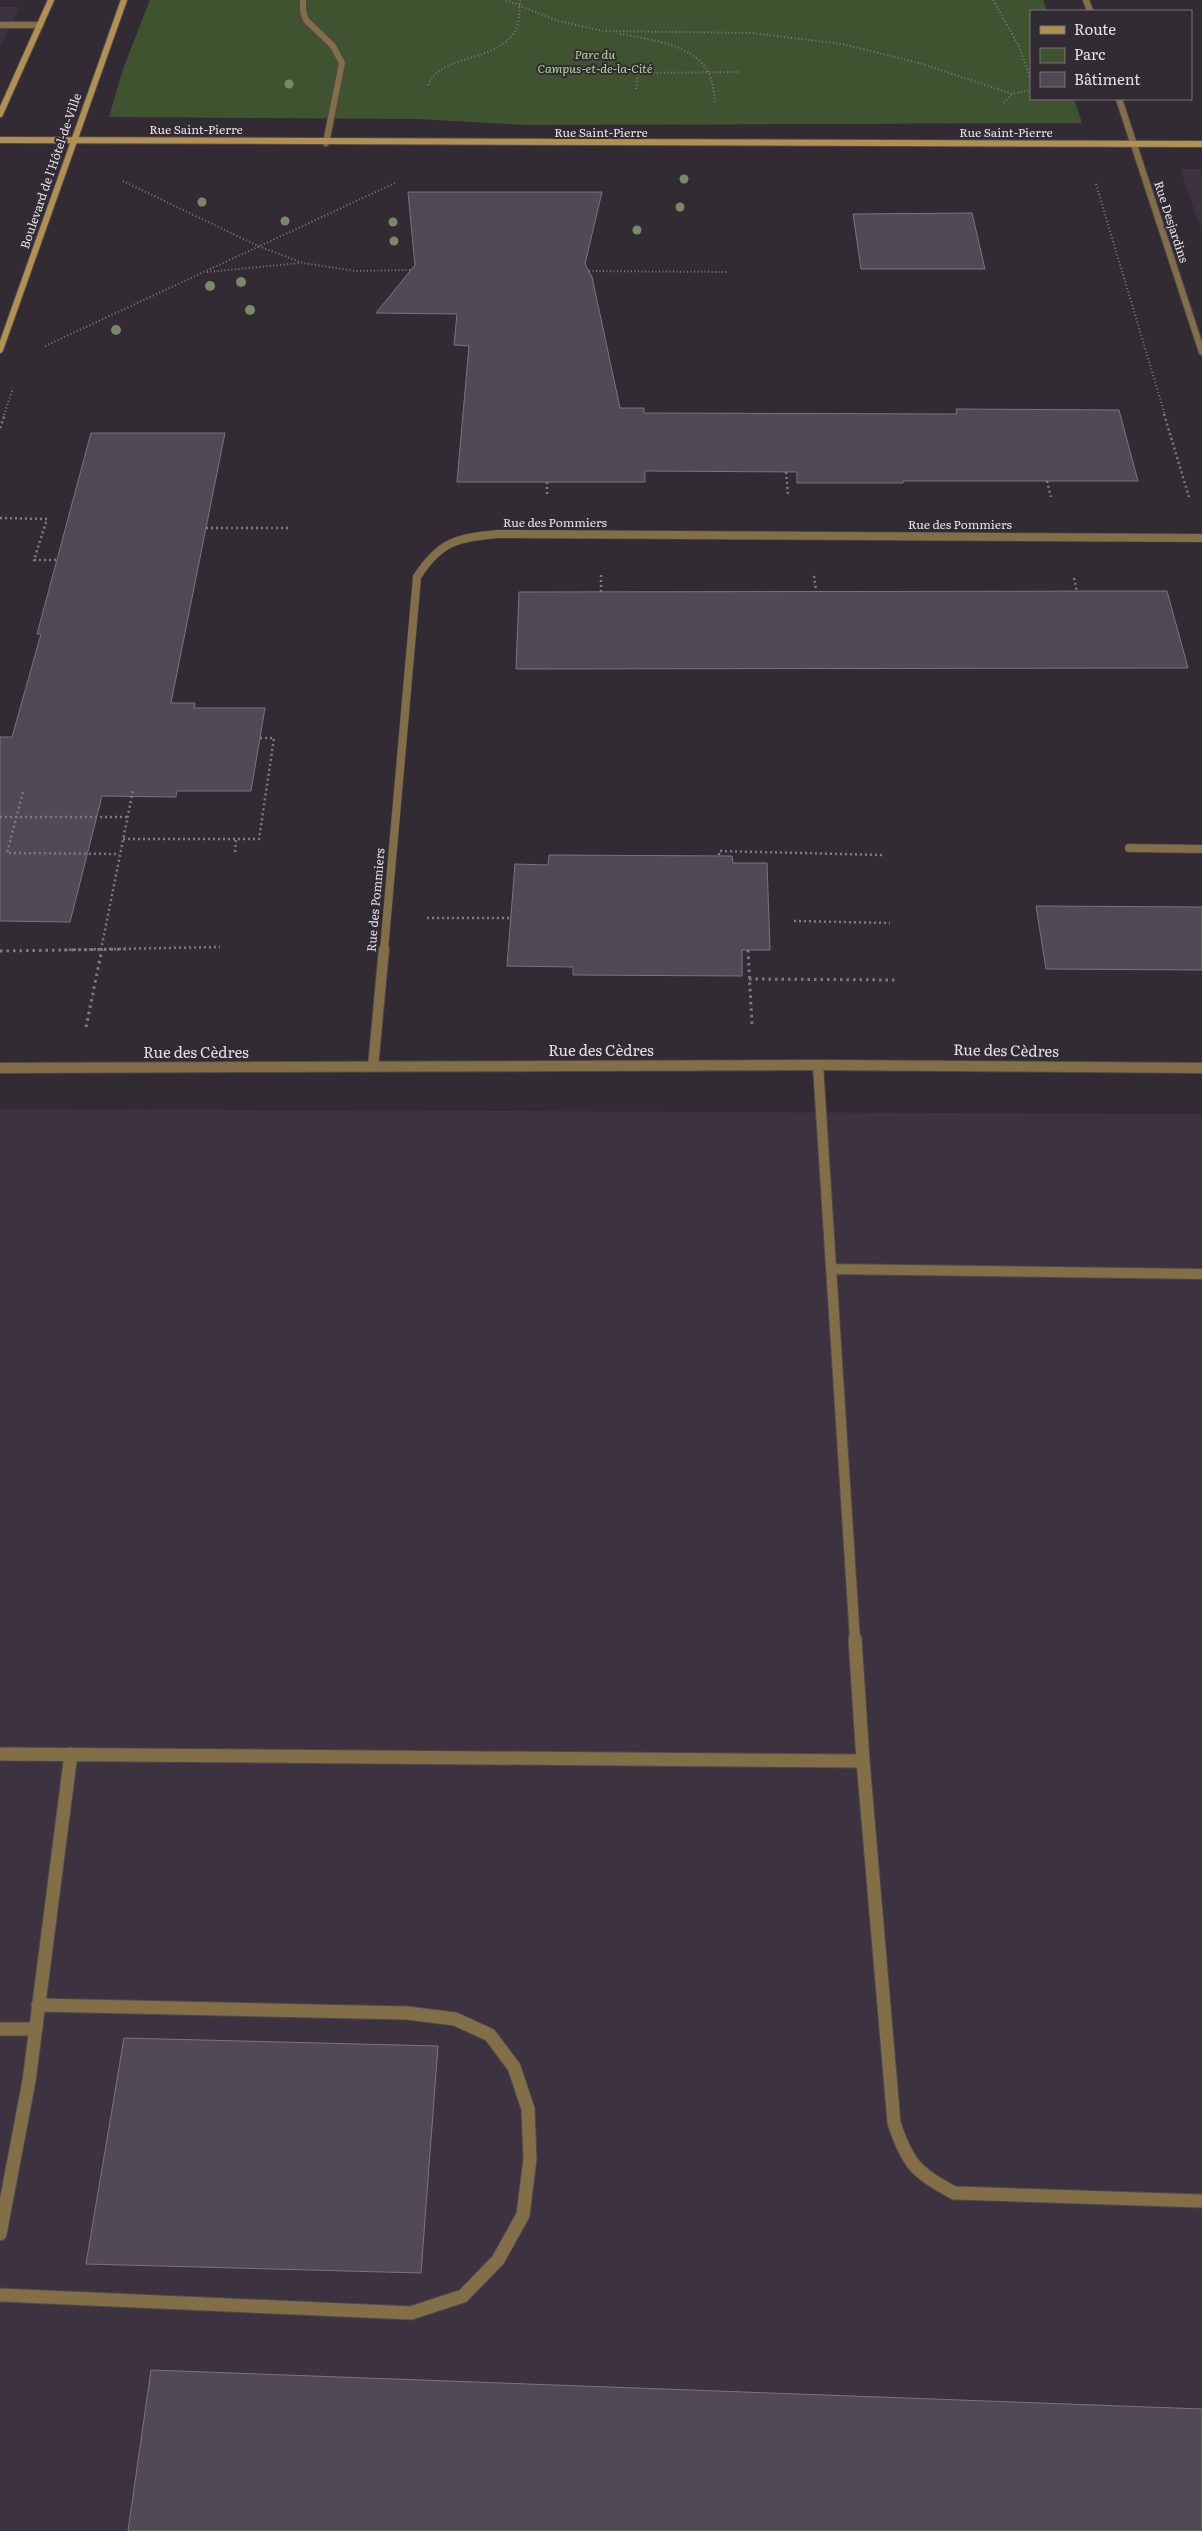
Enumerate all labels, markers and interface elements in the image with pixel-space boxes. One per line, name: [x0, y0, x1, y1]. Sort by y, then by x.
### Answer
legend: [1030, 10, 1192, 100]
text: Route: [1074, 17, 1116, 40]
text: Parc: [1074, 42, 1106, 65]
park label: Parc du Campus-et-de-la-Cité: [538, 45, 653, 77]
text: Bâtiment: [1074, 67, 1140, 90]
street label: Boulevard de l'Hôtel-de-Ville: [15, 90, 85, 251]
street label: Rue Saint-Pierre: [149, 120, 243, 138]
street label: Rue Saint-Pierre: [554, 123, 648, 141]
street label: Rue Saint-Pierre: [959, 123, 1053, 141]
street label: Rue Desjardins: [1150, 178, 1194, 265]
street label: Rue des Pommiers: [503, 513, 608, 531]
street label: Rue des Pommiers: [908, 515, 1013, 533]
street label: Rue des Pommiers: [362, 847, 389, 952]
street label: Rue des Cèdres: [953, 1037, 1059, 1062]
street label: Rue des Cèdres: [548, 1038, 654, 1061]
street label: Rue des Cèdres: [143, 1040, 249, 1063]

